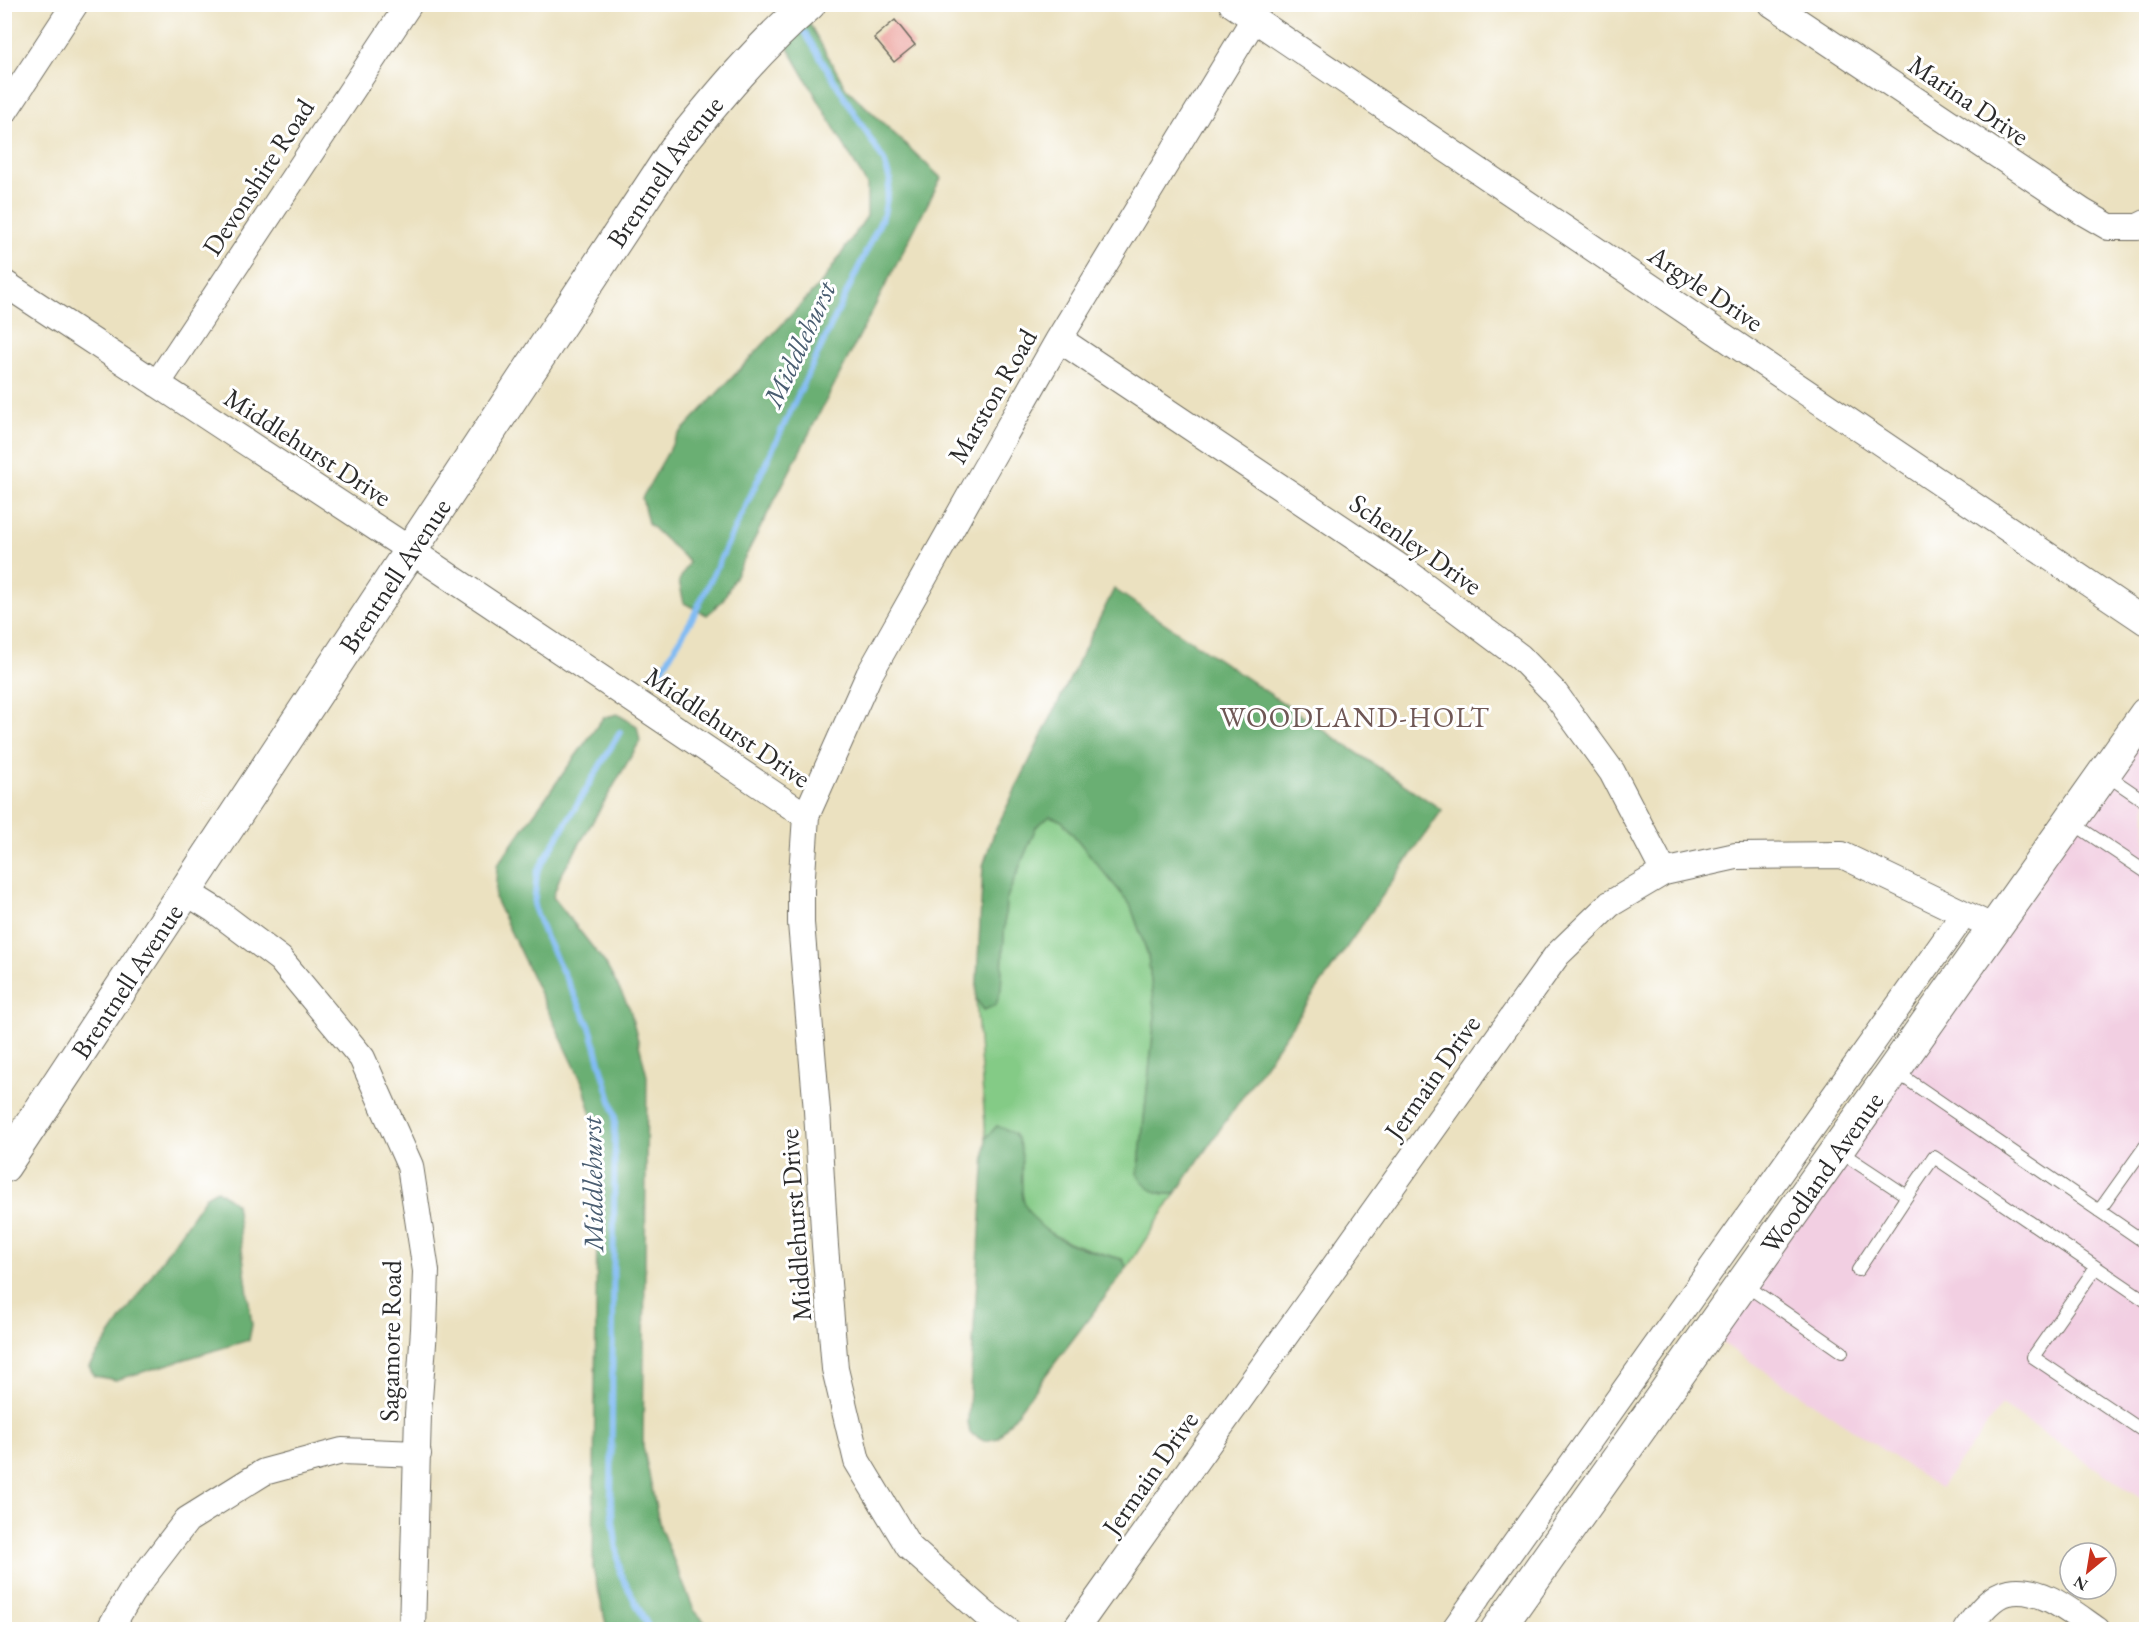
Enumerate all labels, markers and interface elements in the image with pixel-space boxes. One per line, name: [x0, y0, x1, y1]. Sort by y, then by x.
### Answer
street label: Marina Drive: [1902, 47, 2036, 153]
street label: Brentnell Avenue: [598, 88, 730, 254]
street label: Devonshire Road: [194, 92, 322, 262]
street label: Argyle Drive: [1641, 236, 1770, 339]
water label: Middlehurst: [753, 274, 845, 414]
street label: Marston Road: [939, 322, 1045, 470]
street label: Middlehurst Drive: [218, 380, 398, 514]
street label: Schenley Drive: [1343, 485, 1489, 603]
street label: Brentnell Avenue: [330, 491, 458, 659]
street label: Middlehurst Drive: [638, 659, 818, 795]
district label: WOODLAND-HOLT: [1220, 699, 1490, 735]
street label: Brentnell Avenue: [62, 896, 190, 1065]
street label: Jermain Drive: [1375, 1008, 1488, 1148]
street label: Woodland Avenue: [1752, 1084, 1891, 1260]
water label: Middlehurst: [573, 1114, 611, 1254]
street label: Middlehurst Drive: [771, 1128, 819, 1322]
street label: Sagamore Road: [371, 1260, 409, 1422]
street label: Jermain Drive: [1093, 1404, 1206, 1544]
north arrow: [2058, 1541, 2118, 1601]
text: N: [2070, 1571, 2092, 1596]

